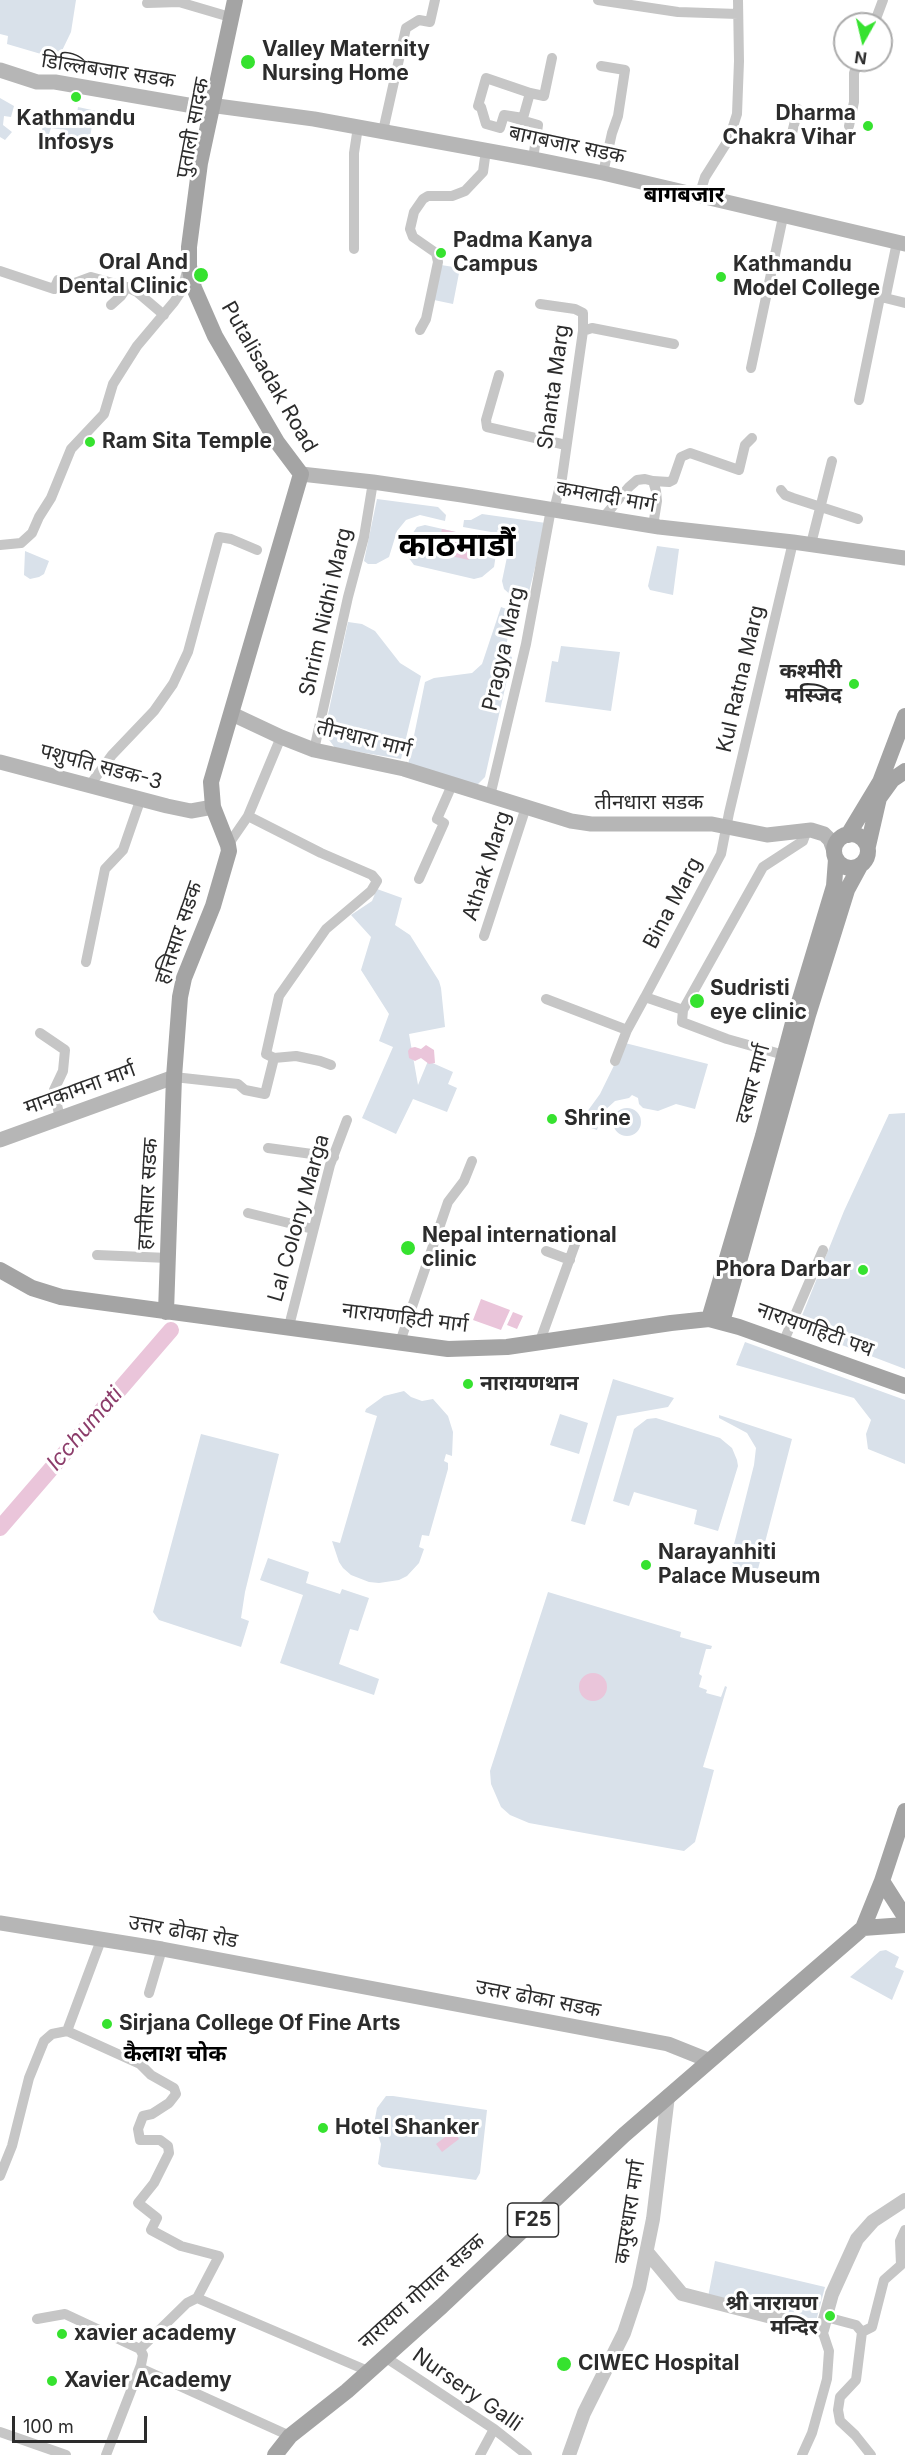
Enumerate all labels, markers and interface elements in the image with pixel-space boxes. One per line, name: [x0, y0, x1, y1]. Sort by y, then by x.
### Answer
north arrow: [833, 12, 893, 72]
place label: Valley Maternity Nursing Home: [262, 37, 430, 87]
text: N: [853, 47, 868, 69]
street label: डिल्लिबजार सडक: [39, 48, 177, 94]
marker: Valley Maternity Nursing Home: [239, 53, 257, 71]
street label: पुताली सादक: [171, 76, 215, 180]
marker: Kathmandu Infosys: [69, 90, 83, 104]
place label: Dharma Chakra Vihar: [722, 101, 856, 151]
place label: Kathmandu Infosys: [17, 106, 135, 156]
marker: Dharma Chakra Vihar: [861, 119, 875, 133]
street label: बागबजार सडक: [507, 120, 627, 170]
district label: बागबजार: [644, 182, 724, 208]
place label: Padma Kanya Campus: [453, 228, 593, 278]
marker: Padma Kanya Campus: [434, 246, 448, 260]
place label: Oral And Dental Clinic: [59, 250, 188, 300]
place label: Kathmandu Model College: [733, 252, 880, 302]
marker: Oral And Dental Clinic: [192, 266, 210, 284]
marker: Kathmandu Model College: [714, 270, 728, 284]
street label: Putalisadak Road: [215, 297, 323, 457]
street label: Shanta Marg: [533, 323, 575, 451]
place label: Ram Sita Temple: [102, 429, 272, 455]
marker: Ram Sita Temple: [83, 435, 97, 449]
street label: कमलादी मार्ग: [554, 476, 658, 518]
street label: Shrim Nidhi Marg: [294, 525, 358, 699]
district label: काठमाडौं: [398, 526, 516, 566]
street label: Pragya Marg: [477, 584, 531, 714]
street label: Kul Ratna Marg: [712, 603, 770, 755]
place label: कश्मीरी मस्जिद: [779, 659, 842, 709]
marker: कश्मीरी मस्जिद: [847, 677, 861, 691]
street label: तीनधारा मार्ग: [314, 715, 414, 763]
street label: पशुपति सडक-3: [37, 739, 165, 795]
street label: तीनधारा सडक: [595, 790, 703, 816]
street label: Athak Marg: [457, 808, 517, 924]
street label: Bina Marg: [638, 853, 708, 953]
street label: हत्तिसार सडक: [150, 878, 208, 988]
place label: Sudristi eye clinic: [710, 976, 807, 1026]
marker: Sudristi eye clinic: [688, 992, 706, 1010]
street label: दरबार मार्ग: [730, 1041, 776, 1127]
street label: मानकामना मार्ग: [21, 1057, 139, 1121]
place label: Shrine: [564, 1106, 631, 1132]
marker: Shrine: [545, 1112, 559, 1126]
street label: Lal Colony Marga: [263, 1131, 335, 1305]
street label: हात्तीसार सडक: [132, 1137, 164, 1251]
place label: Nepal international clinic: [422, 1223, 617, 1273]
marker: Nepal international clinic: [399, 1239, 417, 1257]
place label: Phora Darbar: [716, 1257, 851, 1283]
marker: Phora Darbar: [856, 1263, 870, 1277]
street label: नारायणहिटी पथ: [753, 1297, 877, 1363]
street label: नारायणहिटी मार्ग: [341, 1298, 469, 1338]
place label: नारायणथान: [480, 1371, 579, 1397]
marker: नारायणथान: [461, 1377, 475, 1391]
water label: Icchumati: [41, 1382, 129, 1476]
place label: Narayanhiti Palace Museum: [658, 1540, 820, 1590]
marker: Narayanhiti Palace Museum: [639, 1558, 653, 1572]
street label: उत्तर ढोका रोड: [126, 1910, 240, 1954]
street label: उत्तर ढोका सडक: [473, 1975, 603, 2023]
place label: Sirjana College Of Fine Arts: [119, 2011, 401, 2037]
marker: Sirjana College Of Fine Arts: [100, 2017, 114, 2031]
district label: कैलाश चोक: [124, 2041, 226, 2067]
place label: Hotel Shanker: [335, 2115, 479, 2141]
marker: Hotel Shanker: [316, 2121, 330, 2135]
street label: कपुरधारा मार्ग: [609, 2158, 651, 2266]
road number: F25: [508, 2203, 558, 2237]
street label: नारायण गोपाल सडक: [354, 2229, 490, 2355]
place label: श्री नारायण मन्दिर: [726, 2291, 818, 2341]
marker: श्री नारायण मन्दिर: [823, 2309, 837, 2323]
place label: xavier academy: [74, 2321, 236, 2347]
marker: xavier academy: [55, 2327, 69, 2341]
street label: Nursery Galli: [407, 2343, 527, 2437]
place label: CIWEC Hospital: [578, 2351, 739, 2377]
marker: CIWEC Hospital: [555, 2355, 573, 2373]
place label: Xavier Academy: [64, 2368, 232, 2394]
marker: Xavier Academy: [45, 2374, 59, 2388]
scale bar: [15, 2404, 150, 2442]
text: 100 m: [23, 2416, 74, 2437]

